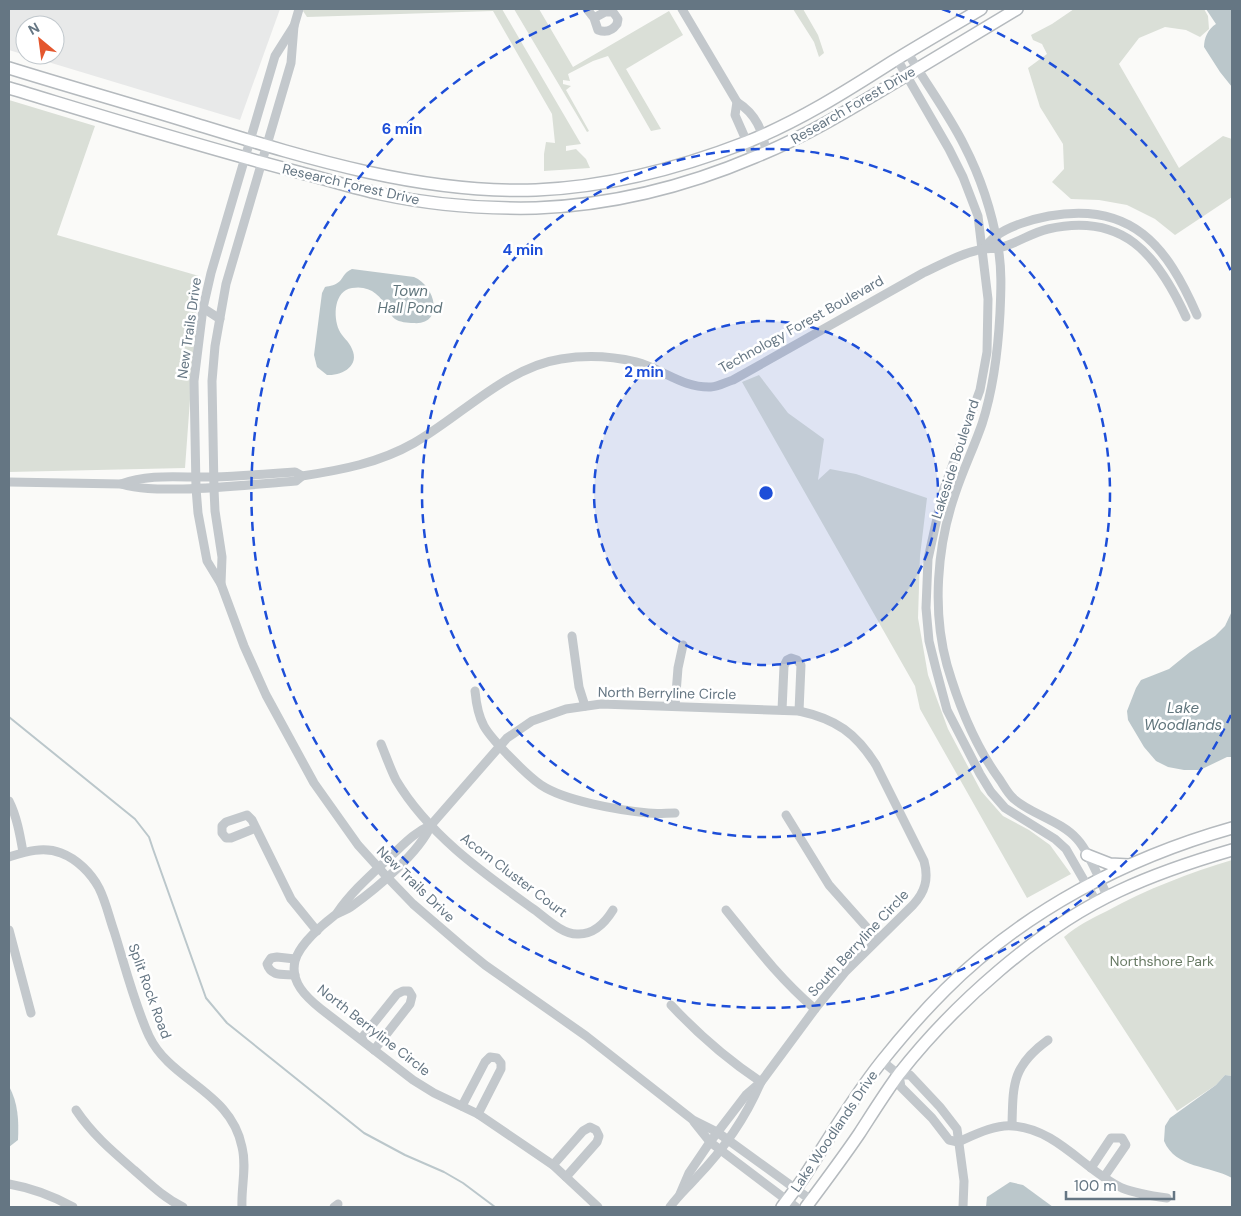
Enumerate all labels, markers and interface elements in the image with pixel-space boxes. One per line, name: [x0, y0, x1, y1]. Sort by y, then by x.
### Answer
north arrow: [15, 15, 65, 65]
text: N: [25, 18, 43, 39]
street label: Research Forest Drive: [788, 62, 918, 148]
text: 6 min: [382, 119, 422, 139]
street label: Research Forest Drive: [280, 159, 422, 209]
text: 4 min: [503, 240, 543, 260]
street label: Technology Forest Boulevard: [715, 271, 887, 377]
street label: New Trails Drive: [173, 276, 205, 380]
water label: Town Hall Pond: [378, 281, 443, 318]
text: 2 min: [624, 362, 664, 382]
street label: Lakeside Boulevard: [927, 397, 983, 521]
centre of rings: [757, 484, 775, 502]
street label: North Berryline Circle: [598, 683, 736, 703]
water label: Lake Woodlands: [1144, 698, 1222, 735]
street label: Acorn Cluster Court: [457, 829, 571, 921]
street label: New Trails Drive: [373, 842, 459, 926]
street label: South Berryline Circle: [804, 886, 912, 1000]
street label: Split Rock Road: [124, 941, 176, 1041]
park label: Northshore Park: [1110, 952, 1214, 970]
street label: North Berryline Circle: [314, 980, 434, 1080]
street label: Lake Woodlands Drive: [787, 1067, 881, 1195]
scale bar: [1066, 1168, 1174, 1200]
text: 100 m: [1074, 1176, 1117, 1196]

